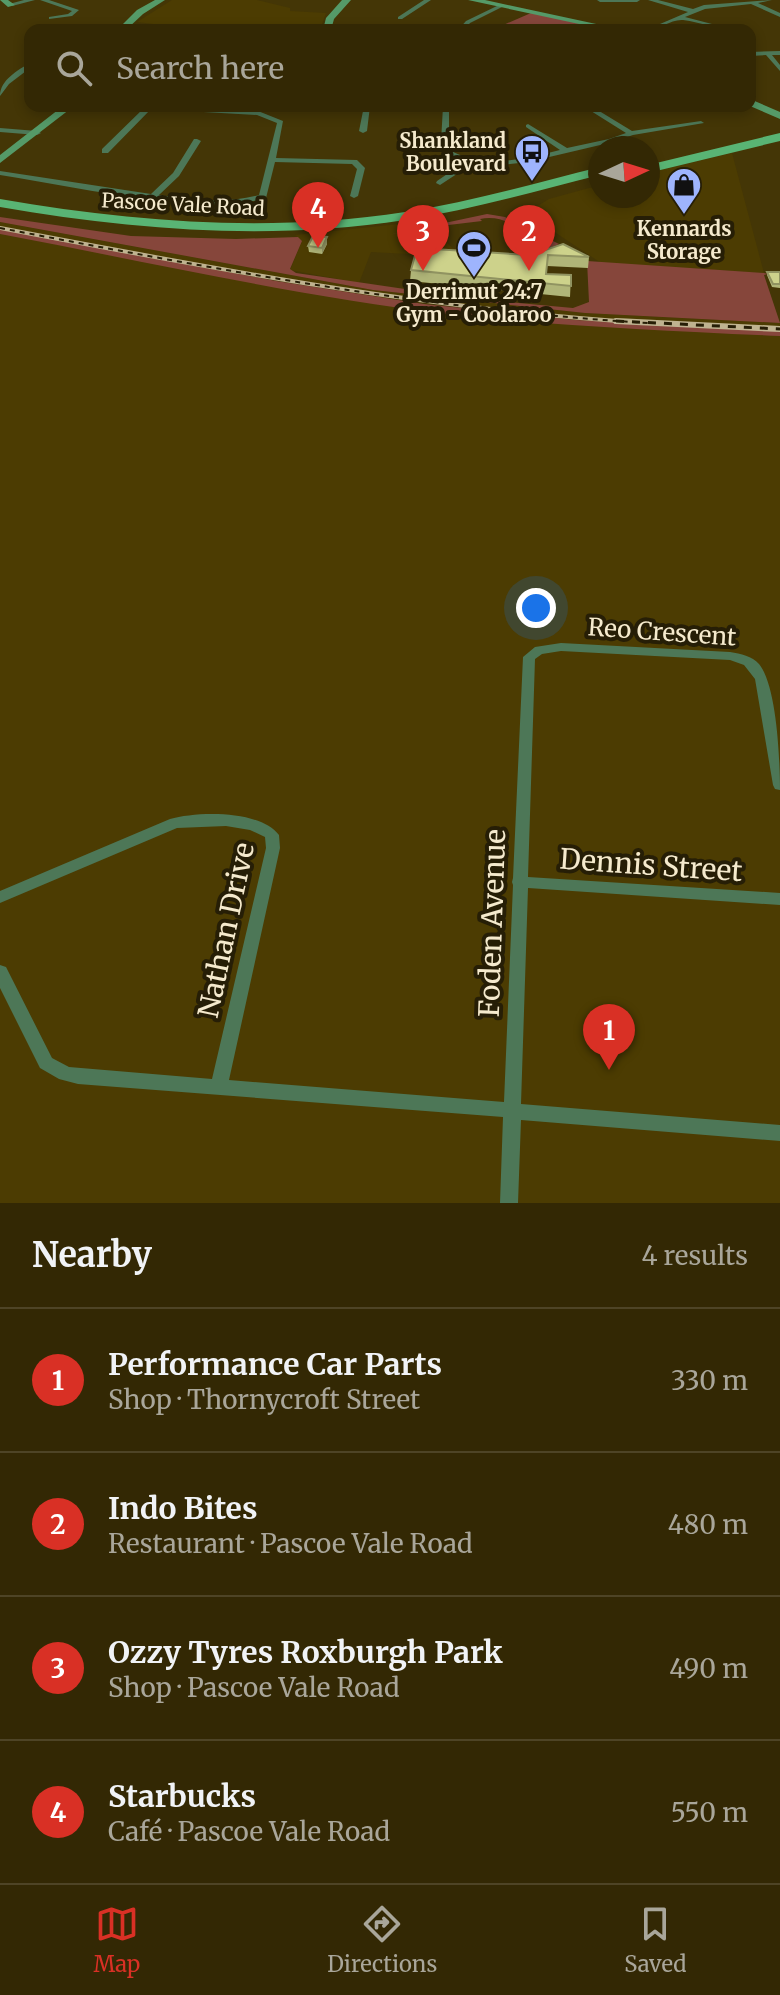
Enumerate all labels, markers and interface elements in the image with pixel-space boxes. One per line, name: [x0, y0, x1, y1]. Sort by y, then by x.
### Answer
search box: [24, 24, 756, 112]
icon: search: [52, 46, 96, 90]
text: Search here: [116, 49, 284, 87]
place label: Shankland Boulevard: [399, 128, 506, 176]
bus stop icon: Shankland Boulevard: [513, 133, 551, 183]
north arrow: [588, 136, 660, 208]
shop icon: Kennards Storage: [665, 166, 703, 216]
pin: 4: [292, 182, 344, 248]
street label: Pascoe Vale Road: [101, 187, 265, 221]
pin: 3: [397, 205, 449, 271]
pin: 2: [503, 205, 555, 271]
place label: Kennards Storage: [636, 216, 732, 264]
sports icon: Derrimut 24:7 Gym - Coolaroo: [455, 229, 493, 279]
place label: Derrimut 24:7 Gym - Coolaroo: [396, 279, 552, 327]
your location: [516, 588, 556, 628]
street label: Reo Crescent: [587, 611, 738, 653]
street label: Foden Avenue: [471, 828, 513, 1018]
street label: Nathan Drive: [190, 839, 262, 1021]
street label: Dennis Street: [559, 841, 744, 889]
pin: 1: [583, 1004, 635, 1070]
text: Nearby: [32, 1234, 152, 1276]
text: 4 results: [641, 1239, 748, 1272]
text: Performance Car Parts: [108, 1345, 442, 1383]
text: 1: [52, 1364, 64, 1397]
text: 330 m: [671, 1364, 748, 1397]
text: Shop · Thornycroft Street: [108, 1383, 420, 1416]
text: Indo Bites: [108, 1489, 257, 1527]
text: 2: [50, 1508, 66, 1541]
text: 480 m: [668, 1508, 748, 1541]
text: Restaurant · Pascoe Vale Road: [108, 1527, 473, 1560]
text: Ozzy Tyres Roxburgh Park: [108, 1633, 503, 1671]
text: 3: [51, 1652, 65, 1685]
text: 490 m: [669, 1652, 748, 1685]
text: Shop · Pascoe Vale Road: [108, 1671, 400, 1704]
text: Starbucks: [108, 1777, 256, 1815]
text: 4: [50, 1796, 66, 1829]
text: 550 m: [671, 1796, 748, 1829]
text: Café · Pascoe Vale Road: [108, 1815, 390, 1848]
tab: Map: [93, 1902, 140, 1978]
tab: Directions: [327, 1902, 437, 1978]
tab: Saved: [624, 1902, 687, 1978]

